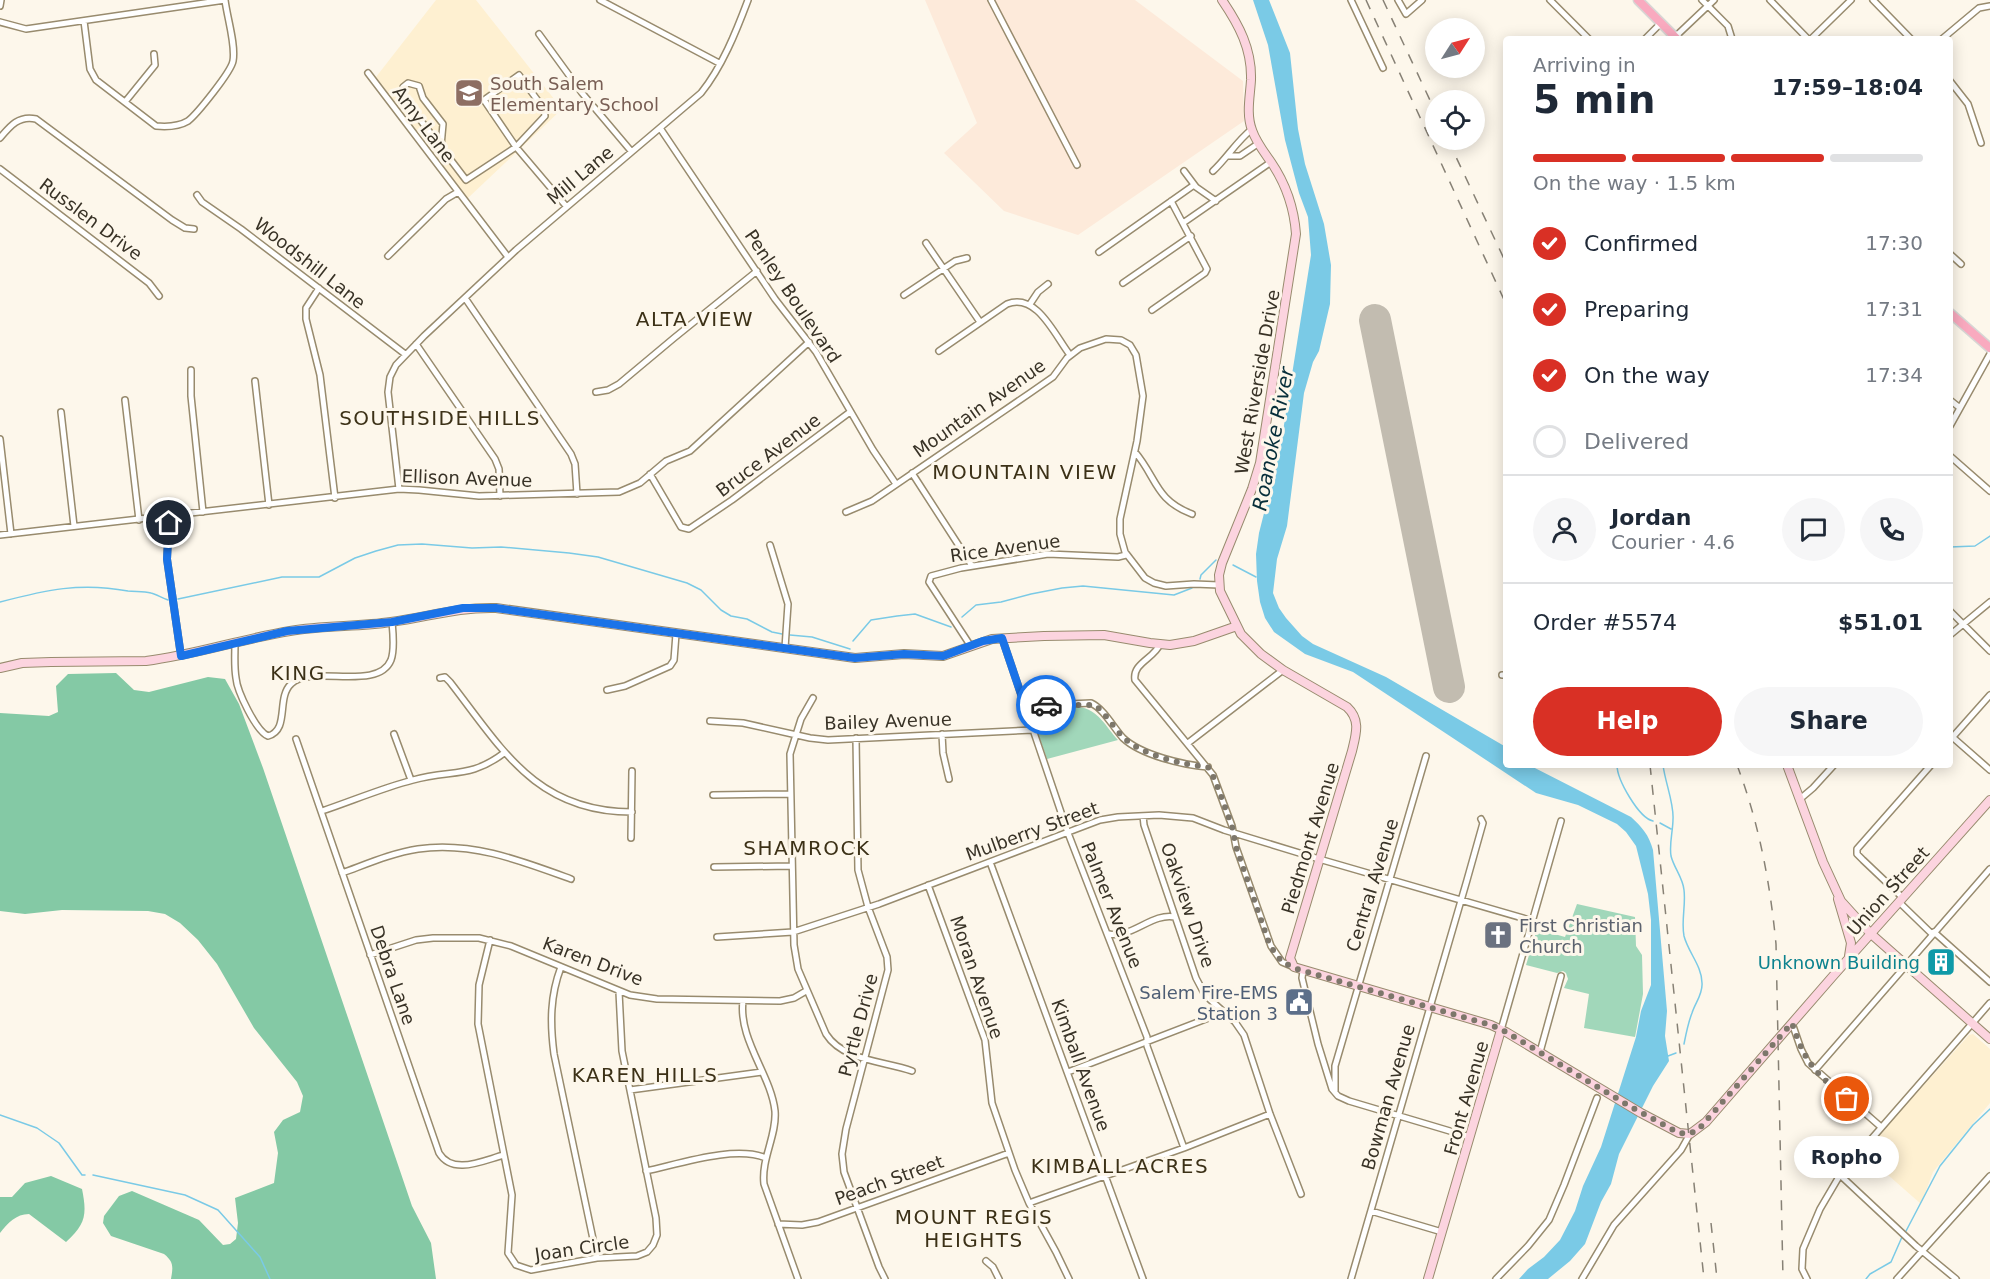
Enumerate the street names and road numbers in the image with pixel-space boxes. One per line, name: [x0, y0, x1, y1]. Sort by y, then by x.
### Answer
street label: Amy Lane: [389, 82, 459, 166]
street label: Mill Lane: [543, 141, 617, 209]
street label: Russlen Drive: [36, 174, 146, 264]
street label: Woodshill Lane: [250, 213, 370, 313]
street label: Penley Boulevard: [741, 225, 845, 367]
street label: West Riverside Drive: [1230, 288, 1284, 476]
street label: Mountain Avenue: [909, 355, 1049, 461]
street label: Bruce Avenue: [712, 409, 824, 501]
street label: Ellison Avenue: [401, 465, 533, 491]
street label: Rice Avenue: [949, 530, 1061, 566]
street label: Bailey Avenue: [824, 708, 952, 734]
street label: Piedmont Avenue: [1277, 760, 1343, 916]
street label: Mulberry Street: [963, 797, 1101, 865]
street label: Central Avenue: [1342, 816, 1402, 954]
street label: Palmer Avenue: [1077, 839, 1147, 971]
street label: Oakview Drive: [1157, 840, 1219, 970]
street label: Union Street: [1843, 842, 1933, 940]
street label: Moran Avenue: [946, 913, 1008, 1041]
street label: Debra Lane: [366, 922, 420, 1028]
street label: Karen Drive: [540, 932, 646, 990]
street label: Pyrtle Drive: [834, 971, 882, 1079]
street label: Kimball Avenue: [1047, 996, 1115, 1134]
street label: Bowman Avenue: [1357, 1022, 1419, 1172]
street label: Front Avenue: [1440, 1038, 1492, 1158]
street label: Peach Street: [832, 1151, 946, 1209]
street label: Joan Circle: [532, 1231, 631, 1265]

